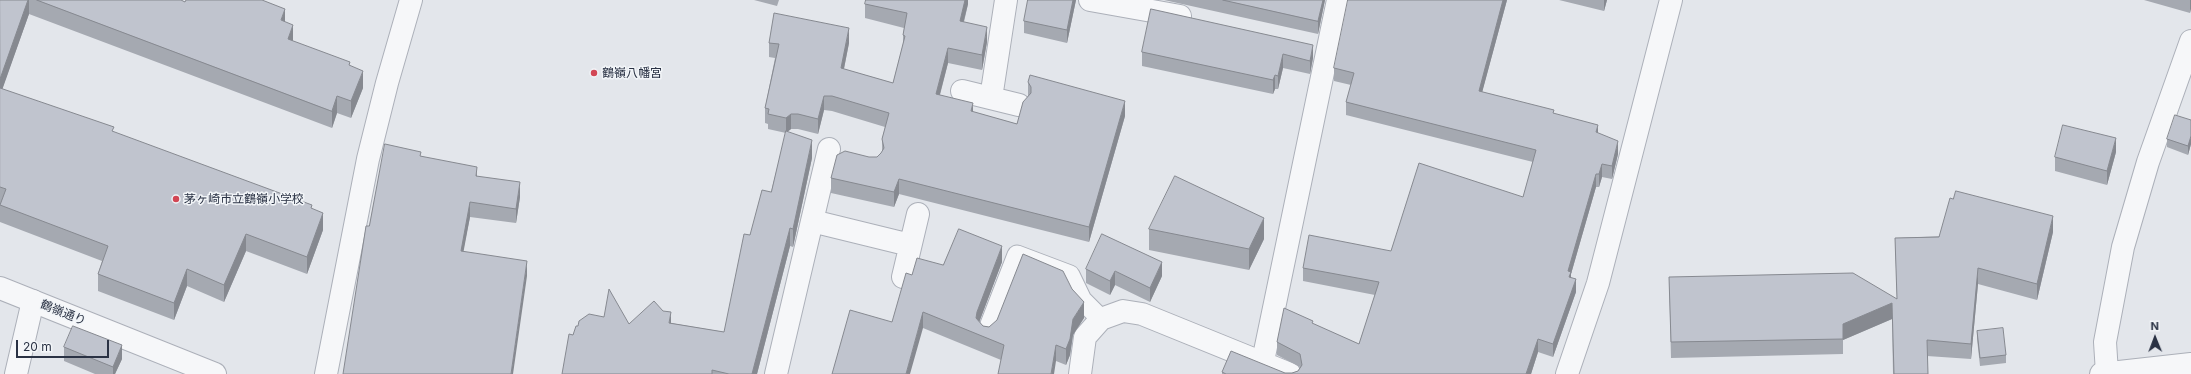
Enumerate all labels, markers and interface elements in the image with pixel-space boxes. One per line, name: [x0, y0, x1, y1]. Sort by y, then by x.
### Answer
place label: 鶴嶺八幡宮: [602, 66, 662, 80]
marker: 鶴嶺八幡宮: [589, 68, 599, 78]
place label: 茅ヶ崎市立鶴嶺小学校: [184, 192, 304, 206]
marker: 茅ヶ崎市立鶴嶺小学校: [171, 194, 181, 204]
street label: 鶴嶺通り: [38, 297, 88, 329]
north arrow: [2135, 318, 2175, 358]
text: N: [2150, 319, 2159, 333]
scale bar: [18, 332, 111, 358]
text: 20 m: [23, 339, 52, 354]

